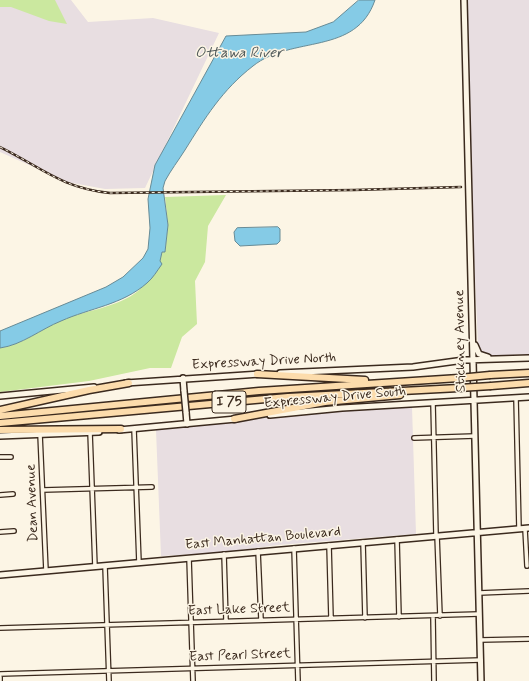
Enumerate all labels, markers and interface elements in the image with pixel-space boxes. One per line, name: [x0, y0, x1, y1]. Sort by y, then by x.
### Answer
water label: Ottawa River: [195, 45, 283, 63]
street label: Stickney Avenue: [452, 290, 470, 392]
street label: Expressway Drive North: [191, 350, 337, 374]
street label: Expressway Drive South: [263, 383, 407, 413]
road number: I 75: [212, 391, 246, 413]
street label: Dean Avenue: [23, 464, 43, 542]
street label: East Manhattan Boulevard: [184, 524, 342, 554]
street label: East Lake Street: [188, 600, 290, 620]
street label: East Pearl Street: [189, 646, 291, 666]

